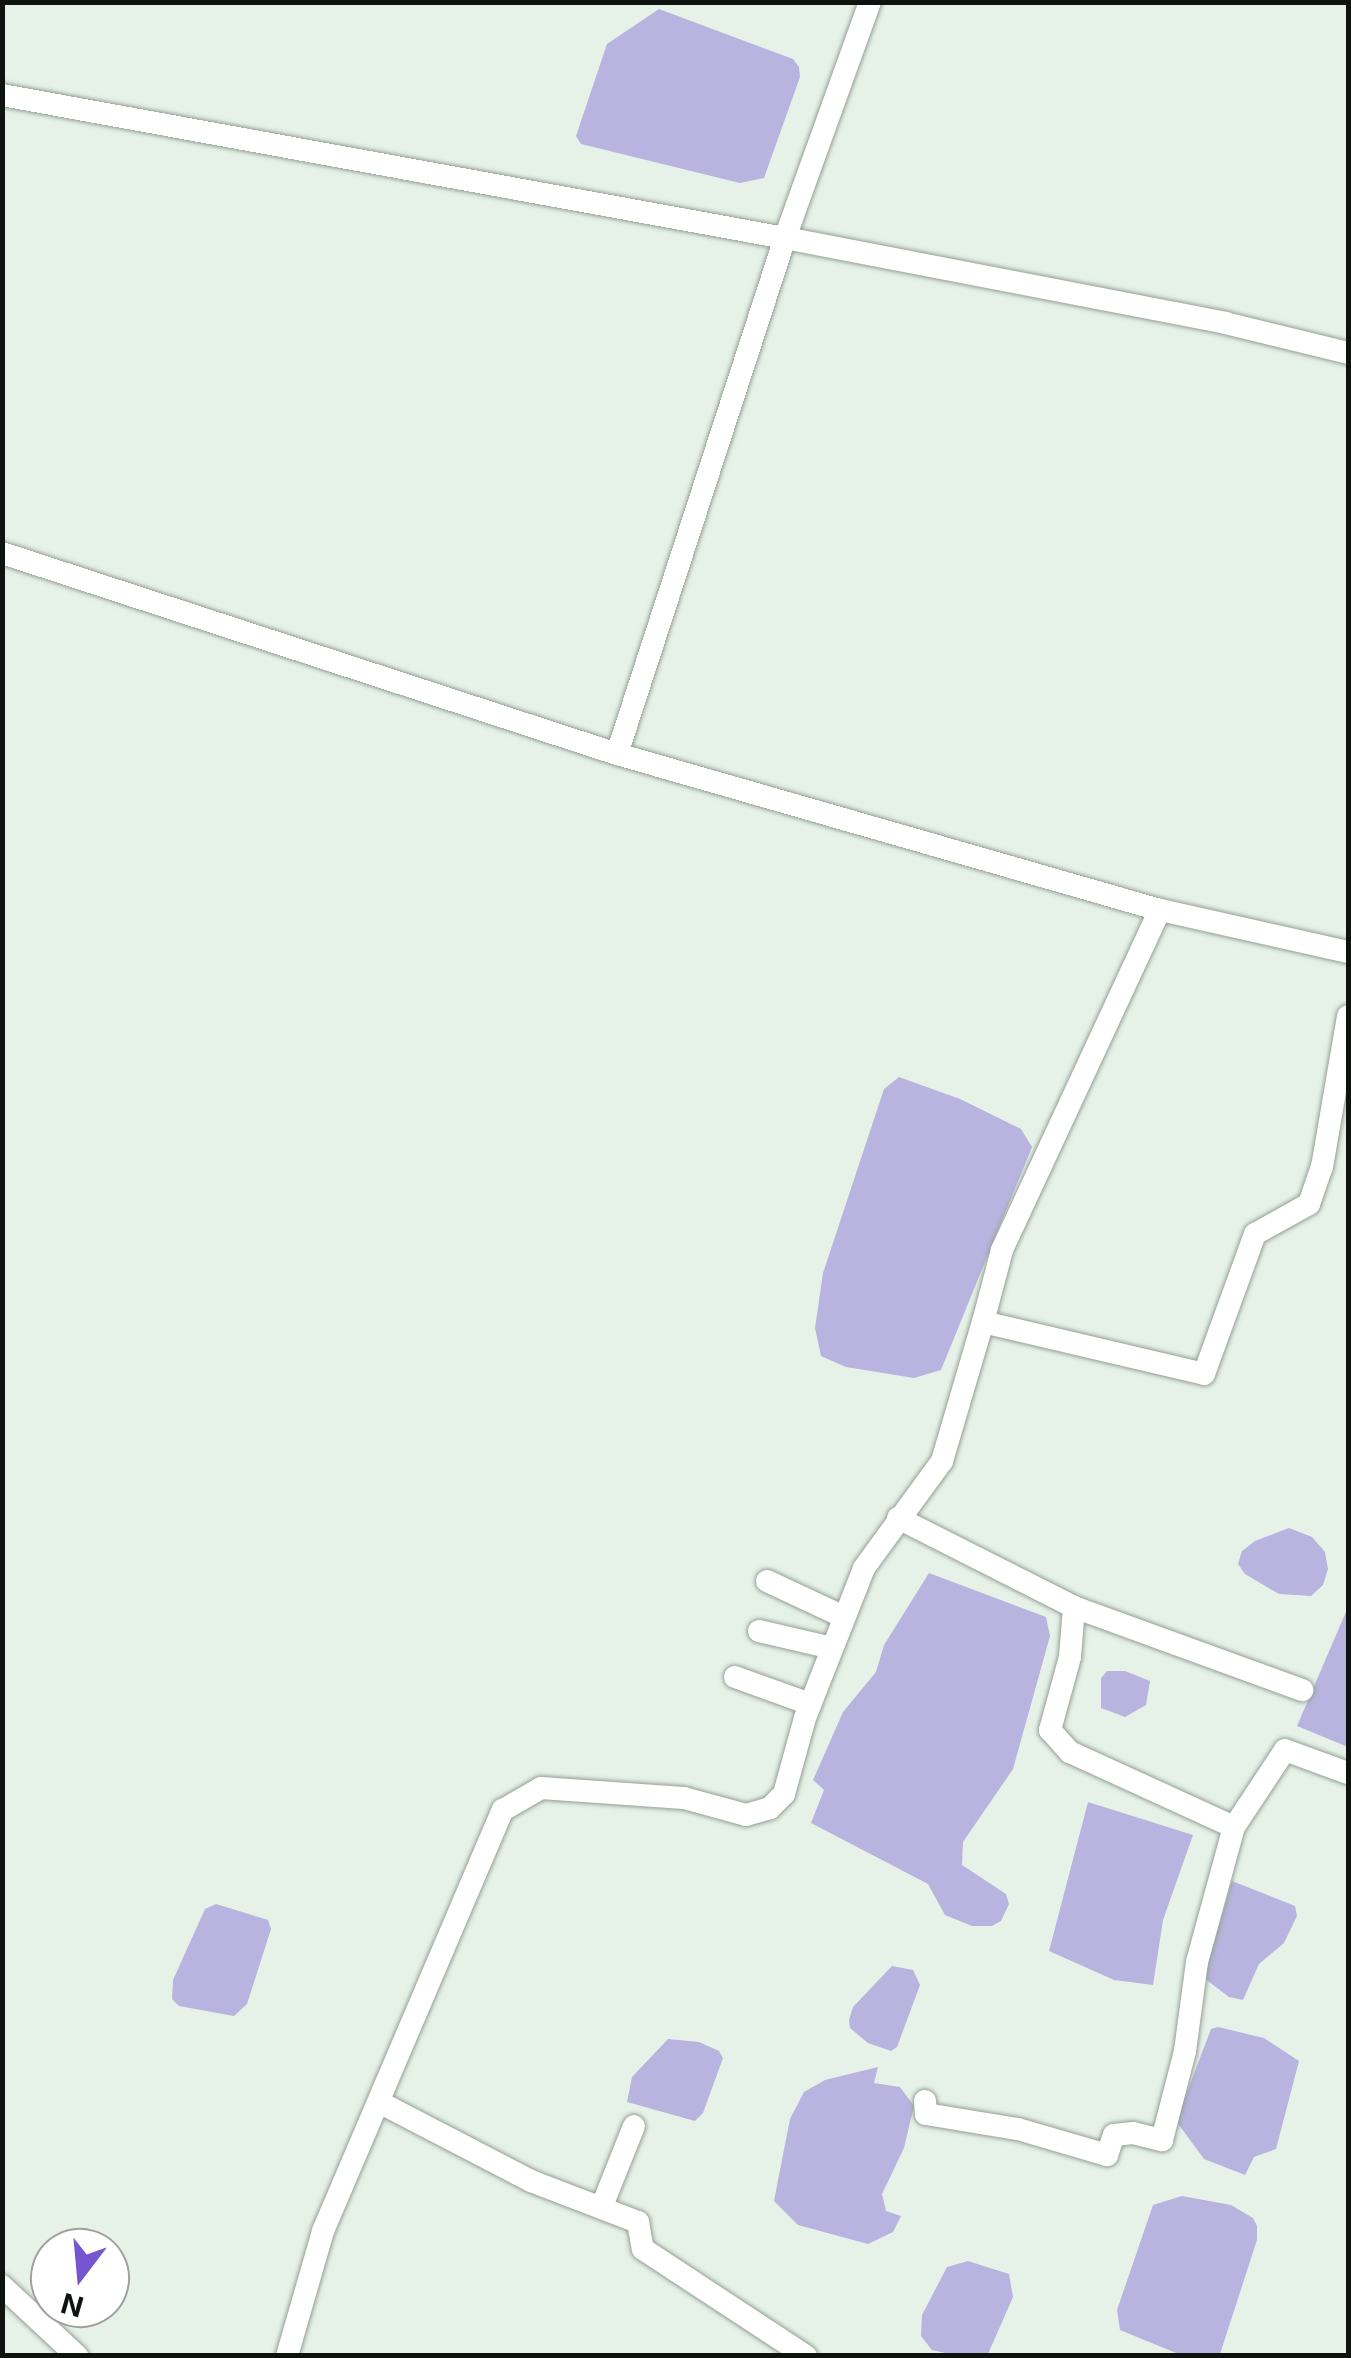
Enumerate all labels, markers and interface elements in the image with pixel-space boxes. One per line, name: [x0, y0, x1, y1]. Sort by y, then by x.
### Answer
north arrow: [30, 2228, 130, 2328]
text: N: [57, 2286, 87, 2324]

